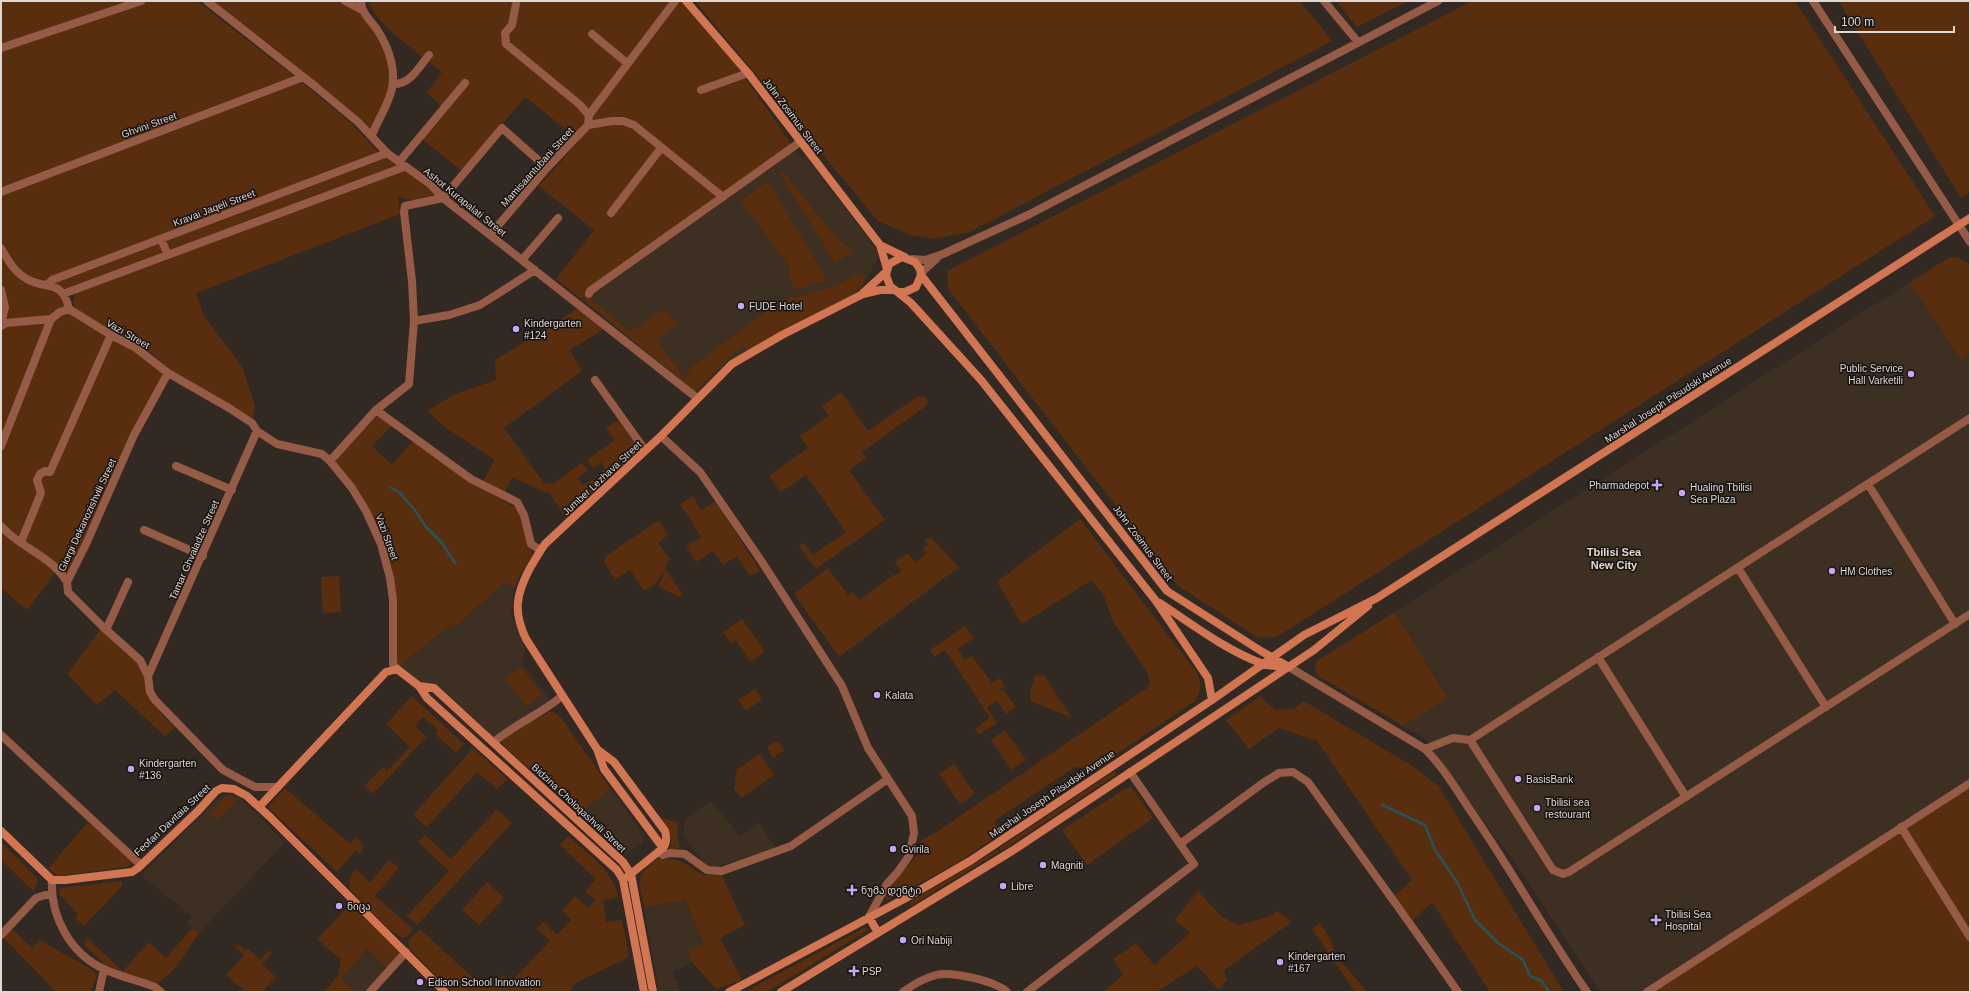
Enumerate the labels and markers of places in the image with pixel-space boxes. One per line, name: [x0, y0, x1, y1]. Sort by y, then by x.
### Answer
marker: FUDE Hotel: [736, 301, 746, 311]
place label: FUDE Hotel: [749, 301, 802, 312]
place label: Kindergarten #124: [524, 318, 581, 341]
marker: Kindergarten #124: [511, 324, 521, 334]
place label: Public Service Hall Varketili: [1840, 363, 1903, 386]
marker: Public Service Hall Varketili: [1906, 369, 1916, 379]
place label: Pharmadepot: [1589, 480, 1649, 491]
marker: Pharmadepot: [1652, 480, 1662, 490]
place label: Hualing Tbilisi Sea Plaza: [1690, 482, 1752, 505]
marker: Hualing Tbilisi Sea Plaza: [1677, 488, 1687, 498]
marker: HM Clothes: [1827, 566, 1837, 576]
place label: HM Clothes: [1840, 566, 1892, 577]
marker: Kalata: [872, 690, 882, 700]
place label: Kalata: [885, 690, 914, 701]
place label: Kindergarten #136: [139, 758, 196, 781]
marker: Kindergarten #136: [126, 764, 136, 774]
marker: BasisBank: [1513, 774, 1523, 784]
place label: BasisBank: [1526, 774, 1574, 785]
place label: Tbilisi sea restourant: [1545, 797, 1590, 820]
marker: Tbilisi sea restourant: [1532, 803, 1542, 813]
marker: Gvirila: [888, 844, 898, 854]
place label: Gvirila: [901, 844, 930, 855]
marker: Magniti: [1038, 860, 1048, 870]
place label: Magniti: [1051, 860, 1083, 871]
marker: Libre: [998, 881, 1008, 891]
place label: Libre: [1011, 881, 1034, 892]
marker: ნუმა დენტი: [846, 884, 858, 896]
place label: ნუმა დენტი: [861, 885, 922, 897]
marker: ნიცა: [334, 901, 344, 911]
place label: ნიცა: [347, 901, 371, 913]
place label: Tbilisi Sea Hospital: [1665, 909, 1712, 932]
marker: Tbilisi Sea Hospital: [1650, 914, 1662, 926]
marker: Ori Nabiji: [898, 935, 908, 945]
place label: Ori Nabiji: [911, 935, 952, 946]
place label: Kindergarten #167: [1288, 951, 1345, 974]
marker: Kindergarten #167: [1275, 957, 1285, 967]
marker: PSP: [849, 966, 859, 976]
place label: PSP: [862, 966, 882, 977]
marker: Edison School Innovation: [415, 977, 425, 987]
place label: Edison School Innovation: [428, 977, 541, 988]

